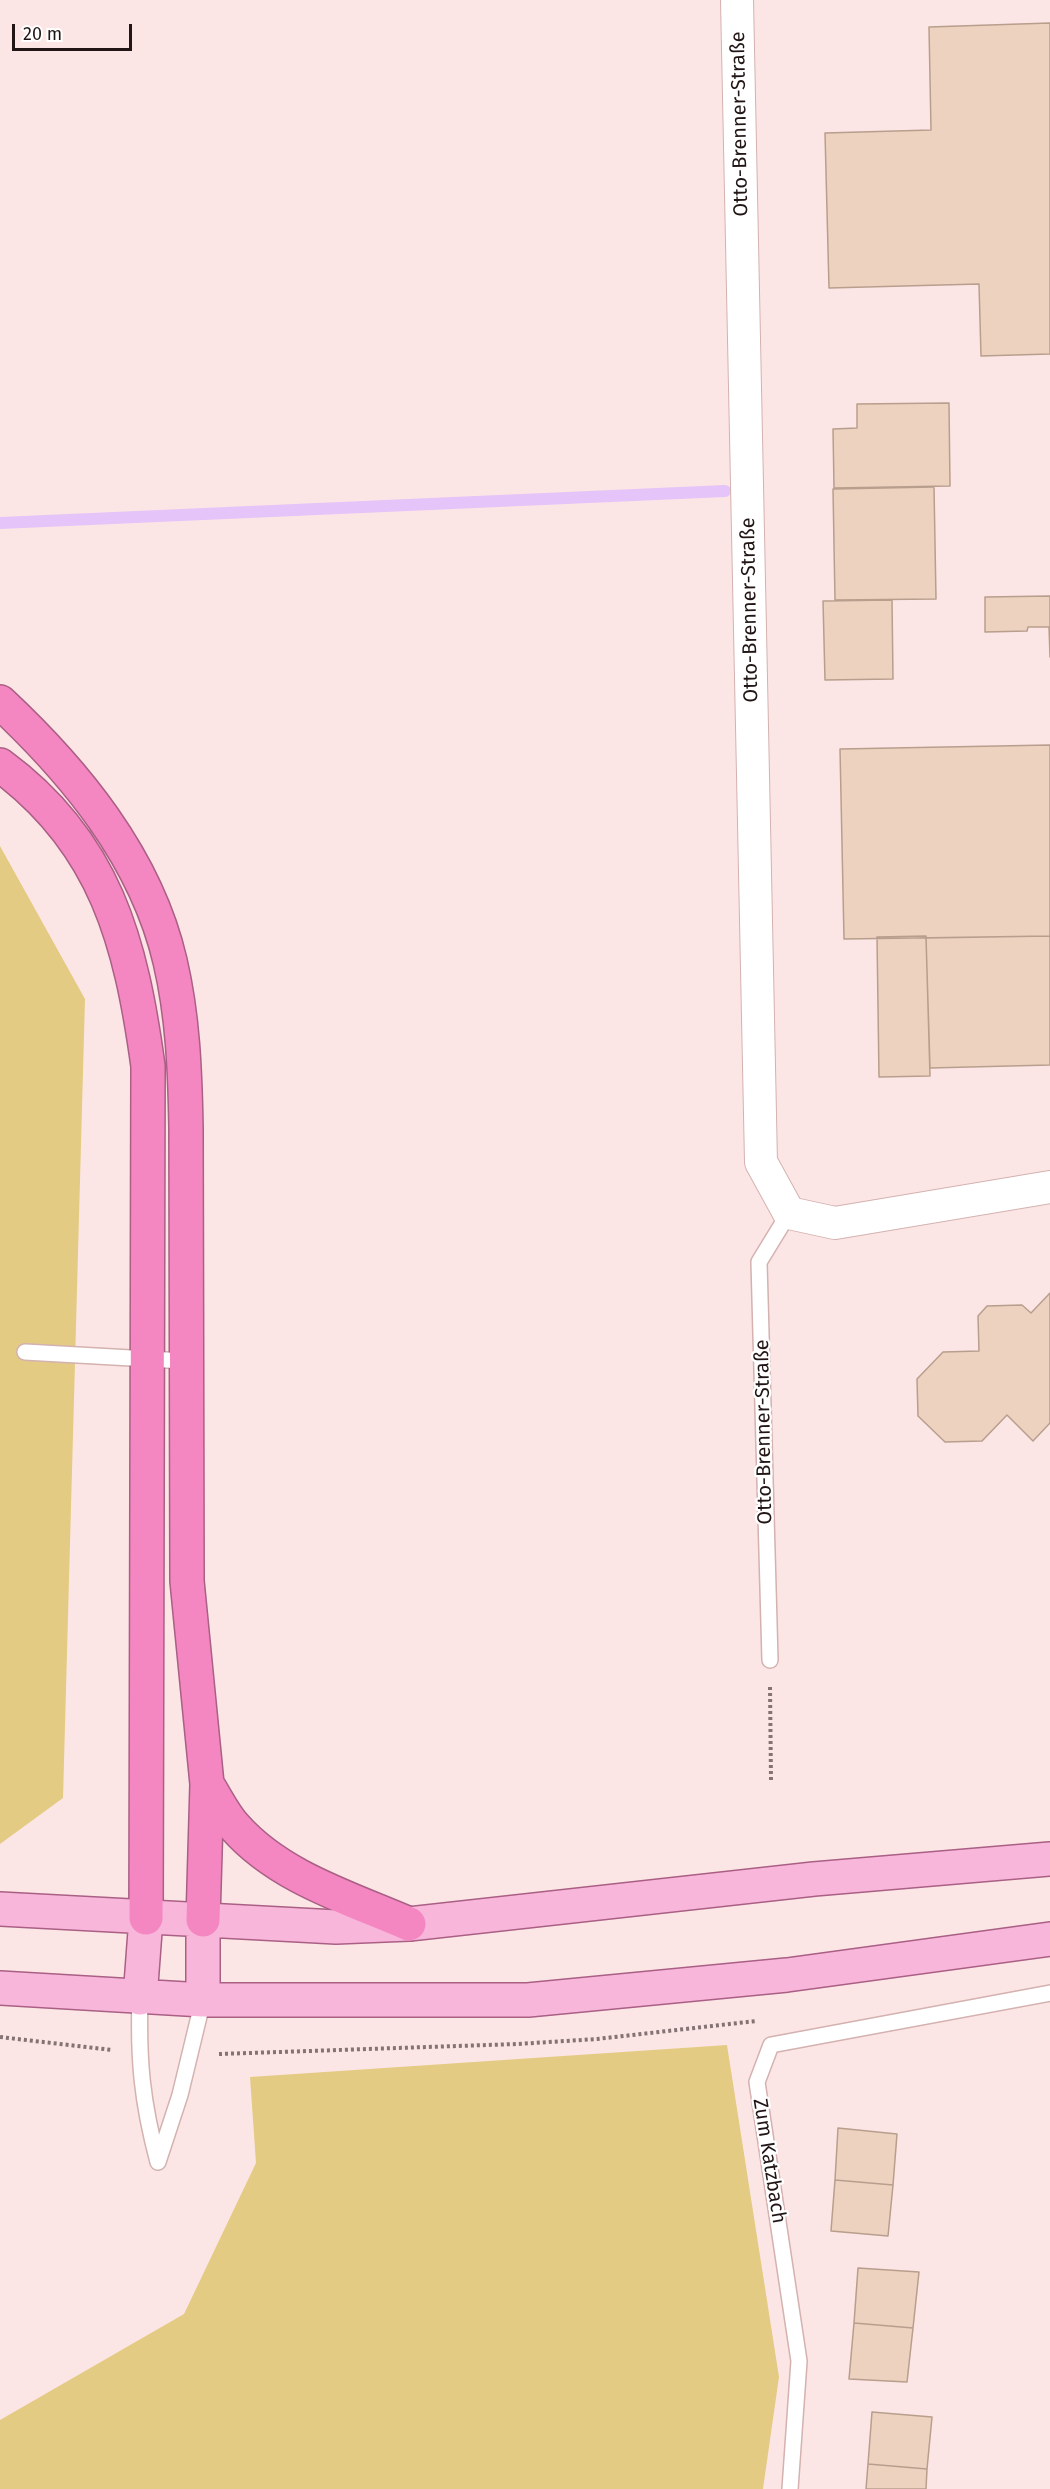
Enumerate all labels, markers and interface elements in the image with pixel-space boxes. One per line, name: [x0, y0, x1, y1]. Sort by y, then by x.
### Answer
scale bar: [15, 12, 135, 50]
text: 20 m: [23, 23, 62, 45]
street label: Otto-Brenner-Straße: [726, 31, 754, 217]
street label: Otto-Brenner-Straße: [736, 517, 764, 703]
street label: Otto-Brenner-Straße: [750, 1339, 778, 1525]
street label: Zum Katzbach: [747, 2097, 791, 2225]

